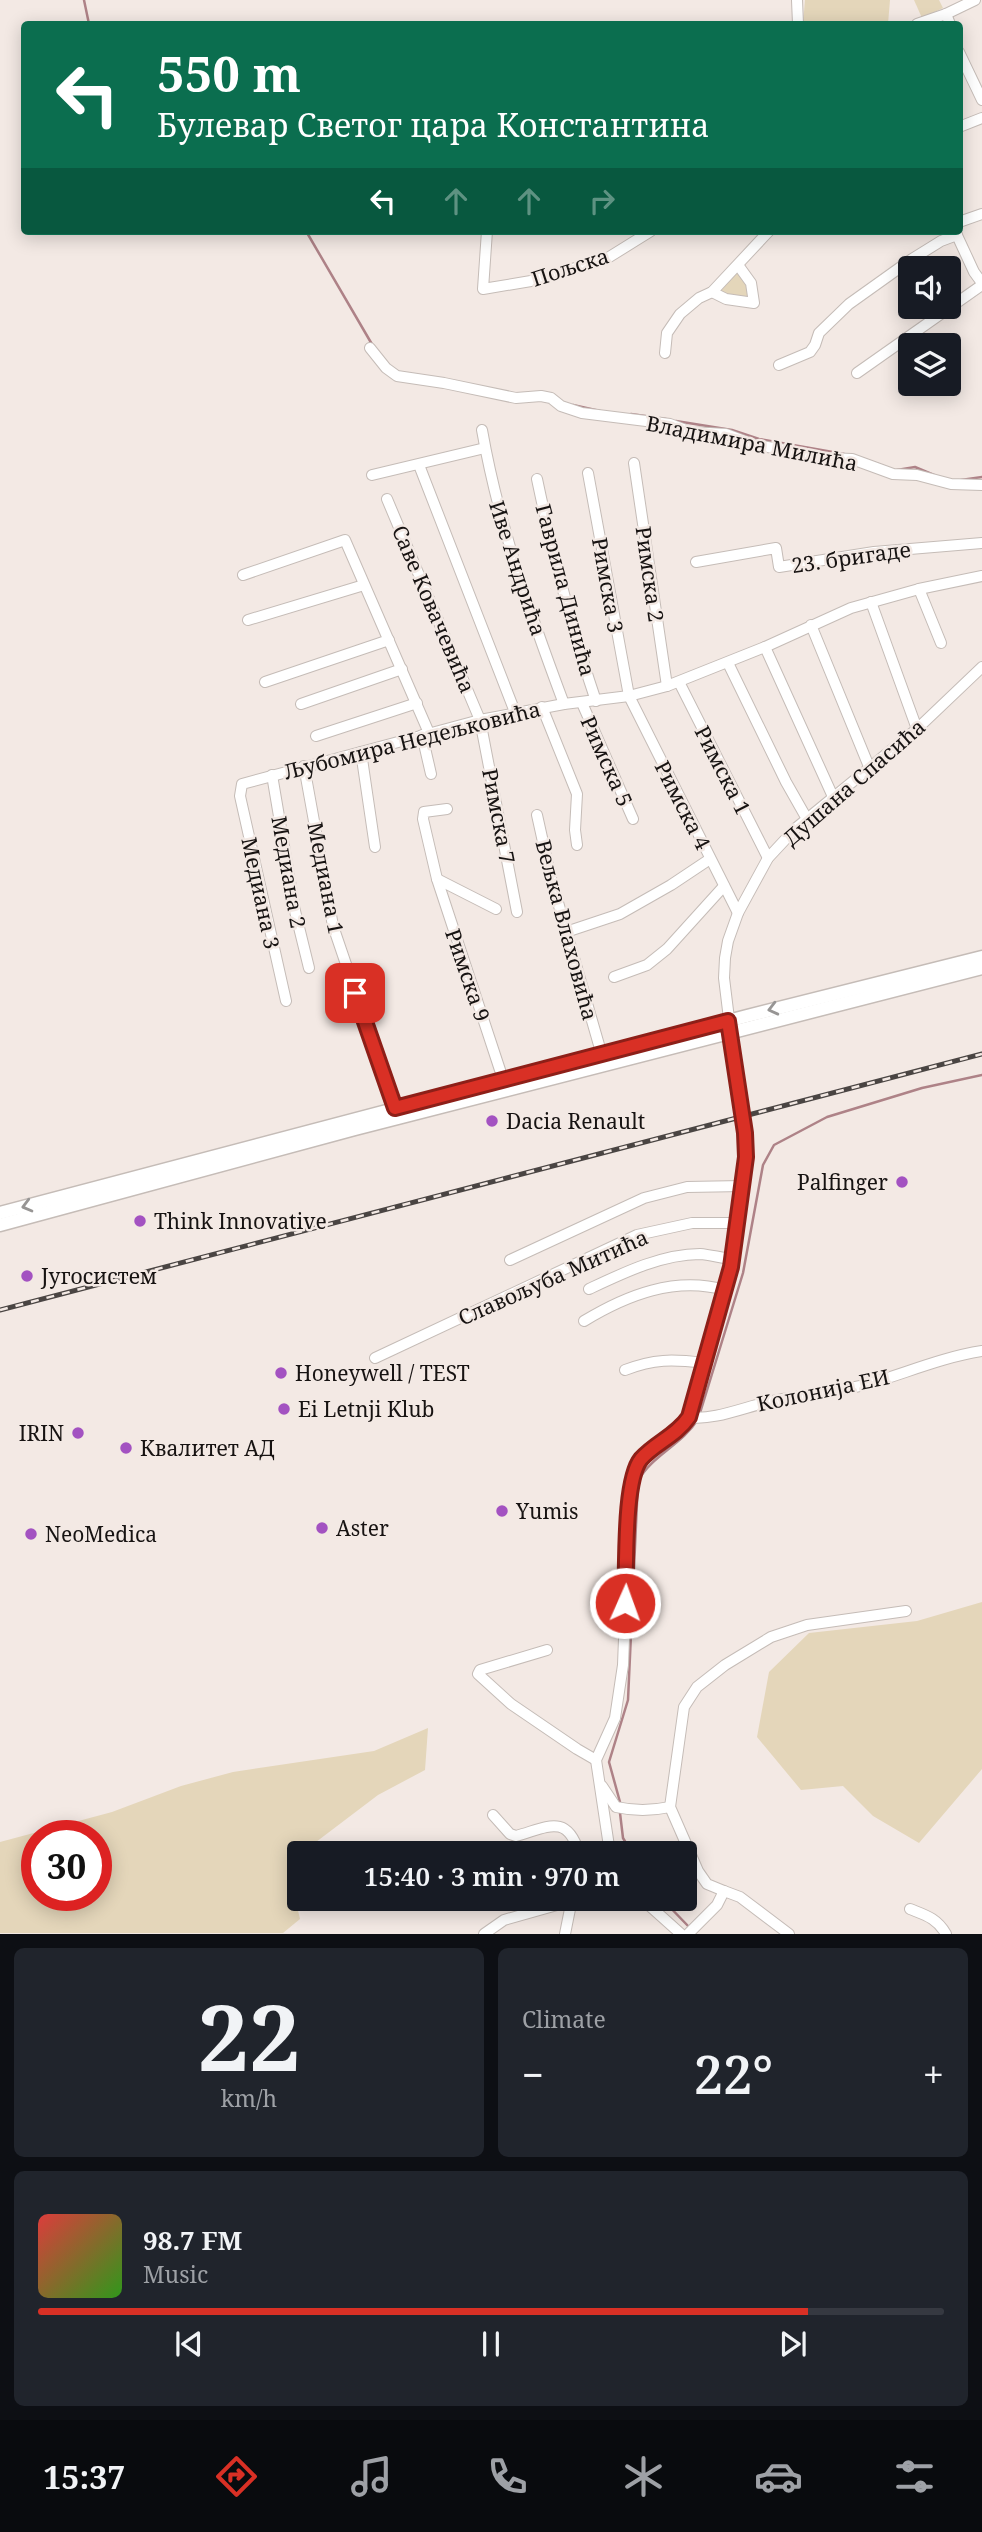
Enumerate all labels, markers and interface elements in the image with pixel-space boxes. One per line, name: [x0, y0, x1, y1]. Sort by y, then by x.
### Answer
text: 550 m: [157, 40, 301, 106]
icon: left: [42, 49, 133, 140]
text: Булевар Светог цара Константина: [157, 103, 710, 146]
icon: left: [364, 182, 402, 220]
icon: ahead: [437, 182, 475, 220]
icon: ahead: [510, 182, 548, 220]
icon: right: [583, 182, 621, 220]
street label: Пољска: [528, 241, 612, 293]
map controls: [898, 256, 961, 396]
button: sound: [898, 256, 961, 319]
button: layers: [898, 333, 961, 396]
street label: Владимира Милића: [644, 409, 860, 477]
street label: Иве Андрића: [483, 497, 553, 639]
street label: Гаврила Динића: [530, 501, 602, 679]
street label: Саве Ковачевића: [386, 521, 482, 697]
street label: Римска 2: [629, 524, 671, 624]
street label: Римска 3: [586, 535, 630, 635]
street label: 23. бригаде: [790, 535, 912, 579]
street label: Љубомира Недељковића: [281, 695, 543, 785]
street label: Римска 5: [575, 711, 639, 811]
street label: Душана Спасића: [777, 712, 931, 852]
street label: Римска 1: [689, 721, 757, 819]
street label: Римска 4: [649, 756, 717, 854]
street label: Римска 7: [476, 766, 522, 866]
street label: Медиана 2: [265, 814, 313, 930]
street label: Медиана 1: [301, 820, 351, 936]
street label: Медиана 3: [235, 835, 287, 951]
street label: Вељка Влаховића: [529, 837, 605, 1023]
street label: Римска 9: [439, 925, 497, 1025]
pin: [325, 963, 385, 1023]
icon: arrive: [336, 974, 374, 1012]
one-way arrow: [767, 1001, 779, 1015]
place label: Dacia Renault: [506, 1107, 645, 1135]
marker: Dacia Renault: [484, 1113, 500, 1129]
place label: Palfinger: [797, 1168, 888, 1196]
marker: Palfinger: [894, 1174, 910, 1190]
one-way arrow: [21, 1198, 33, 1212]
place label: Think Innovative: [154, 1207, 327, 1235]
marker: Think Innovative: [132, 1213, 148, 1229]
street label: Славољуба Митића: [454, 1223, 652, 1331]
place label: Југосистем: [40, 1262, 157, 1290]
marker: Југосистем: [19, 1268, 35, 1284]
place label: Honeywell / TEST: [295, 1359, 470, 1387]
street label: Колонија ЕИ: [754, 1362, 892, 1418]
marker: Honeywell / TEST: [273, 1365, 289, 1381]
place label: Ei Letnji Klub: [298, 1395, 434, 1423]
marker: Ei Letnji Klub: [276, 1401, 292, 1417]
place label: IRIN: [19, 1419, 64, 1447]
marker: IRIN: [70, 1425, 86, 1441]
place label: Квалитет АД: [140, 1434, 275, 1462]
marker: Квалитет АД: [118, 1440, 134, 1456]
place label: Yumis: [515, 1497, 579, 1525]
marker: Yumis: [494, 1503, 510, 1519]
place label: Aster: [336, 1514, 389, 1542]
place label: NeoMedica: [45, 1520, 157, 1548]
marker: Aster: [314, 1520, 330, 1536]
marker: NeoMedica: [23, 1526, 39, 1542]
position arrow: [588, 1566, 662, 1640]
speed limit sign: 30: [21, 1820, 112, 1911]
text: 15:40 · 3 min · 970 m: [364, 1858, 620, 1894]
text: 22: [198, 1974, 300, 2098]
text: Climate: [522, 2003, 606, 2035]
text: 22°: [694, 2038, 773, 2109]
text: −: [522, 2048, 544, 2100]
text: +: [923, 2048, 944, 2100]
text: km/h: [221, 2082, 277, 2114]
text: 98.7 FM: [143, 2222, 242, 2258]
text: Music: [143, 2258, 208, 2290]
icon: previous: [170, 2325, 208, 2363]
icon: pause: [472, 2325, 510, 2363]
icon: next: [774, 2325, 812, 2363]
icon: directions: [212, 2452, 261, 2501]
icon: music: [347, 2452, 396, 2501]
icon: phone: [483, 2452, 532, 2501]
icon: climate: [619, 2452, 668, 2501]
icon: car: [754, 2452, 803, 2501]
icon: filters: [890, 2452, 939, 2501]
text: 15:37: [43, 2455, 125, 2498]

